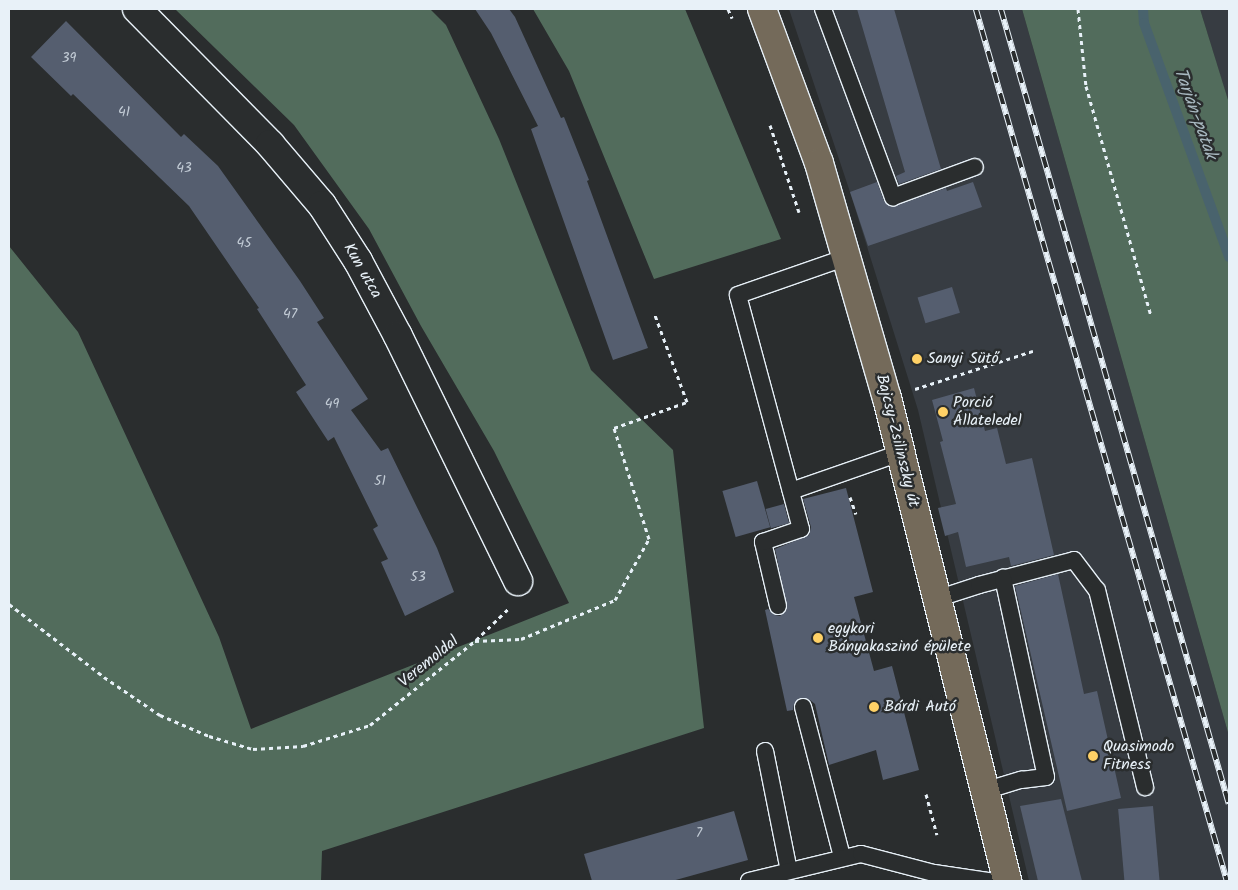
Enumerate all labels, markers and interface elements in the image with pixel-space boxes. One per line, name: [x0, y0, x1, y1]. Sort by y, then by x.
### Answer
house number: 39: [62, 50, 76, 66]
water label: Tarján-patak: [1167, 65, 1221, 163]
house number: 41: [118, 104, 130, 120]
house number: 43: [176, 160, 192, 176]
house number: 45: [236, 235, 252, 251]
street label: Kun utca: [339, 240, 385, 302]
house number: 47: [283, 306, 297, 322]
place label: Sanyi Sütő: [927, 349, 999, 369]
marker: Sanyi Sütő: [911, 353, 923, 365]
street label: Bajcsy-Zsilinszky út: [871, 372, 923, 510]
place label: Porció Állateledel: [953, 393, 1022, 431]
house number: 49: [325, 396, 339, 412]
marker: Porció Állateledel: [937, 406, 949, 418]
house number: 51: [374, 473, 386, 489]
house number: 53: [410, 569, 426, 585]
place label: egykori Bányakaszinó épülete: [828, 619, 971, 657]
street label: Veremoldal: [395, 632, 463, 692]
marker: egykori Bányakaszinó épülete: [812, 632, 824, 644]
place label: Bárdi Autó: [884, 697, 956, 717]
marker: Bárdi Autó: [868, 701, 880, 713]
place label: Quasimodo Fitness: [1103, 737, 1174, 775]
marker: Quasimodo Fitness: [1087, 750, 1099, 762]
house number: 7: [696, 825, 702, 841]

